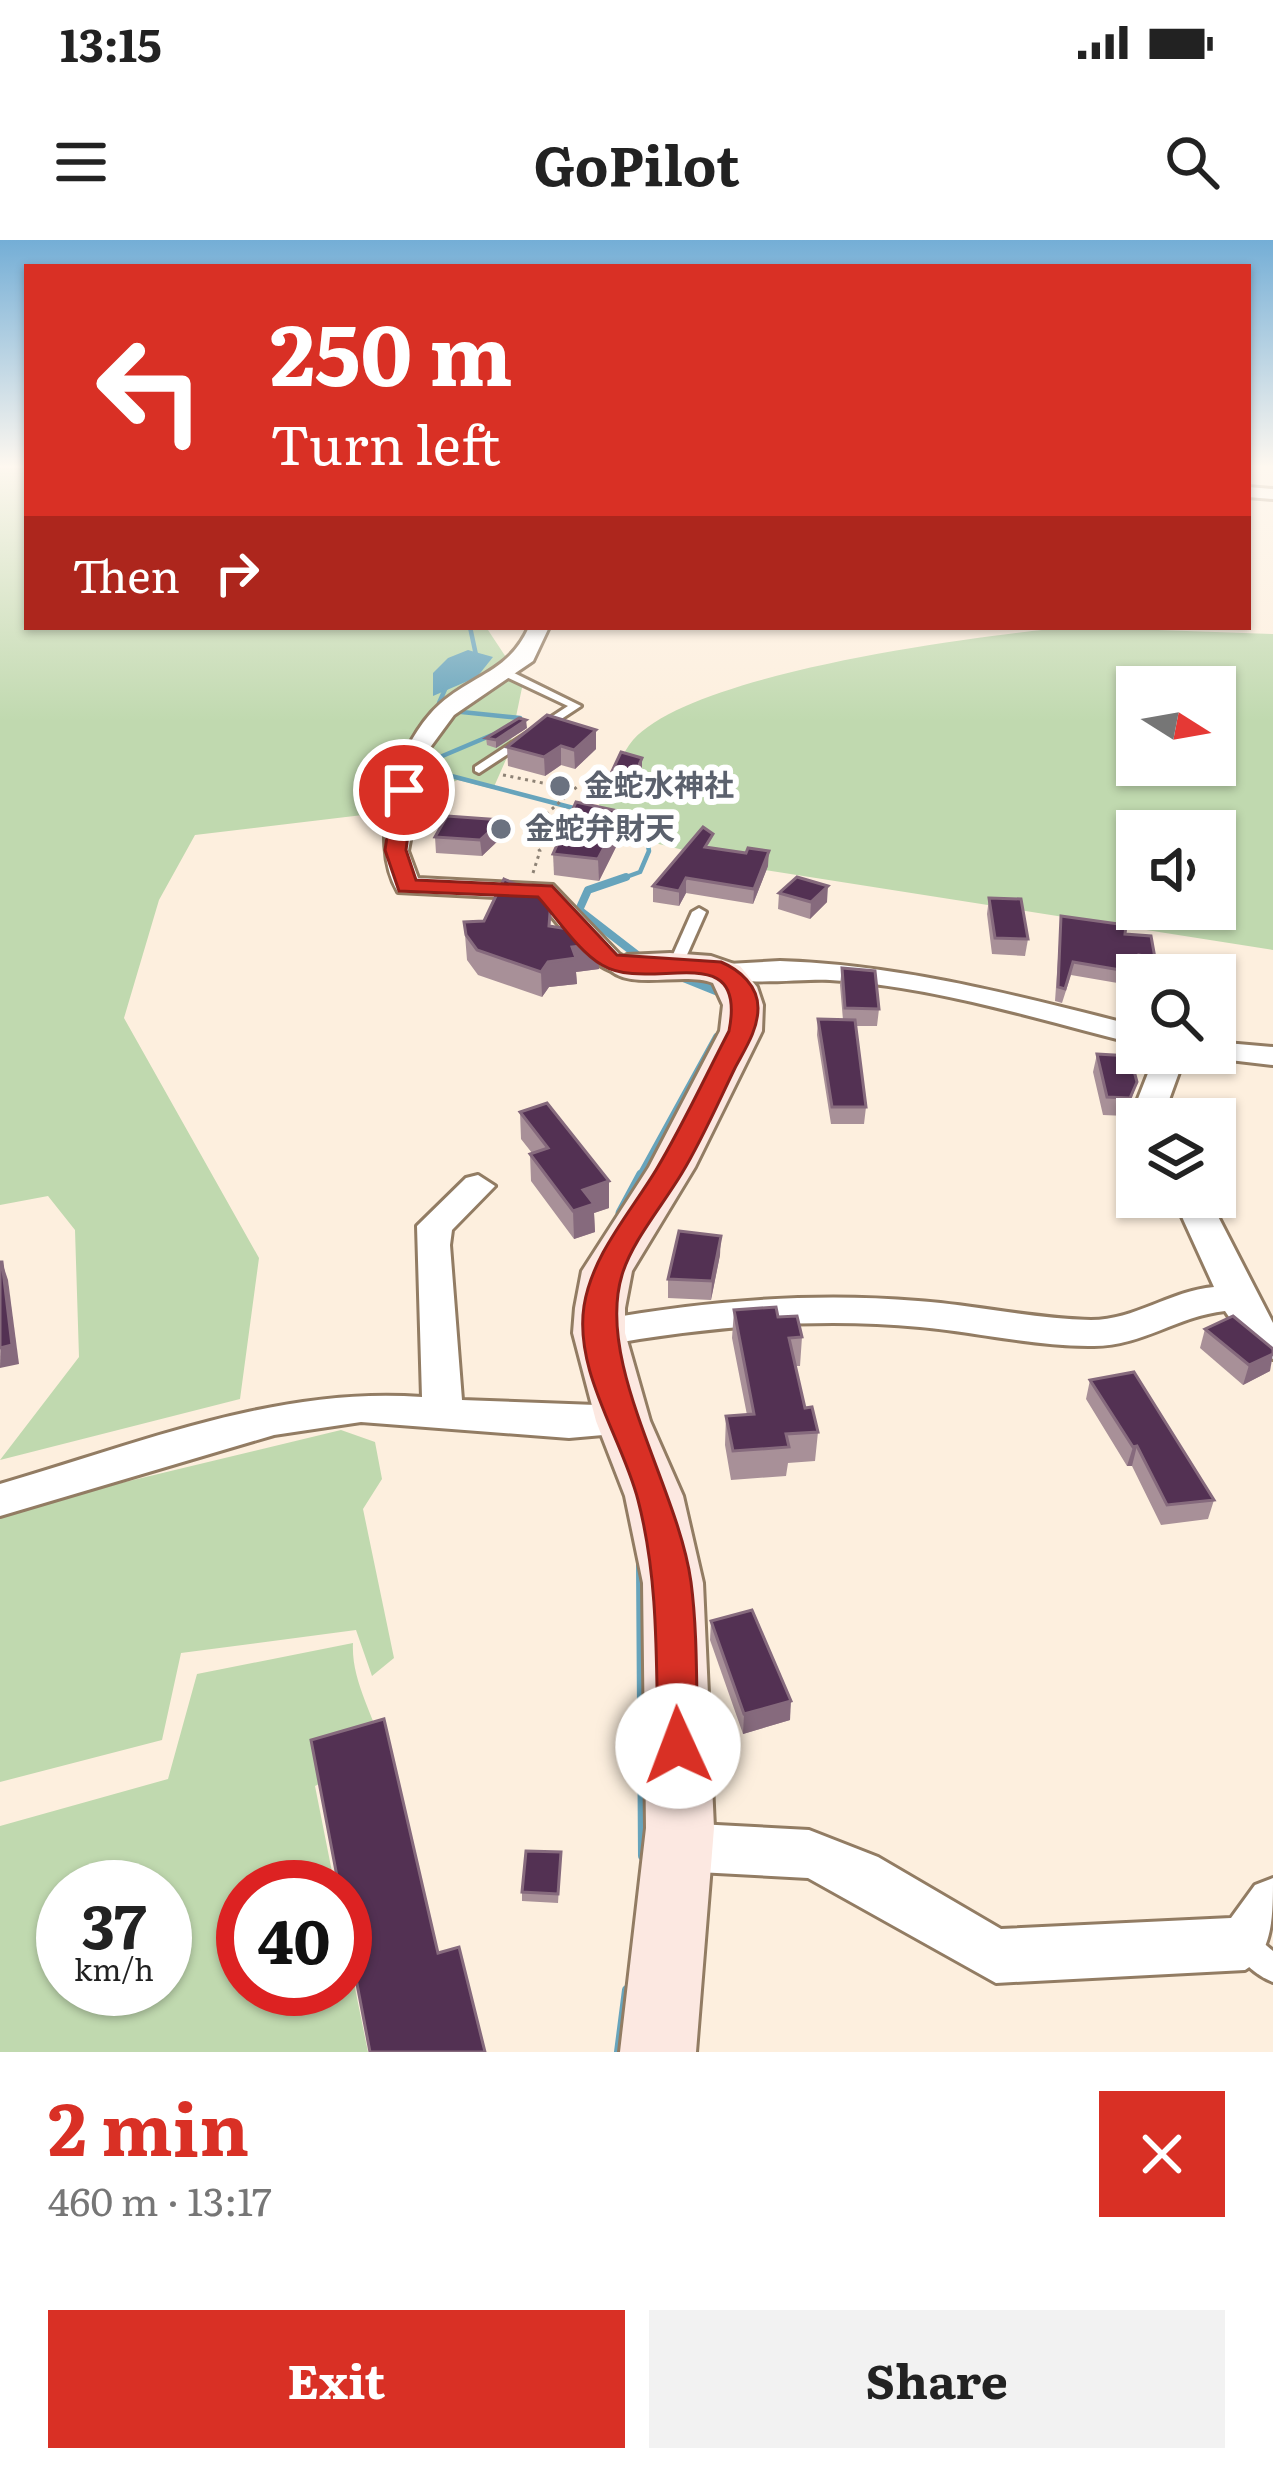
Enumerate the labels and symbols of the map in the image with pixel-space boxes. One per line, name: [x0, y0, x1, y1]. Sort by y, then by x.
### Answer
north arrow: [1116, 666, 1236, 786]
pin: [353, 739, 455, 841]
place label: 金蛇水神社: [584, 761, 734, 805]
marker: 金蛇水神社: [547, 773, 573, 799]
place label: 金蛇弁財天: [525, 804, 675, 848]
marker: 金蛇弁財天: [488, 816, 514, 842]
position arrow: [615, 1683, 741, 1809]
speed limit sign: 40: [216, 1860, 372, 2016]

